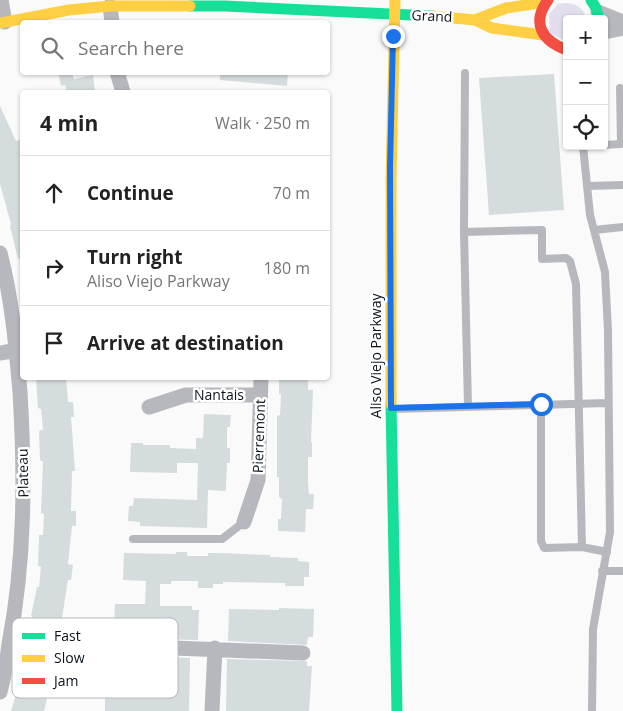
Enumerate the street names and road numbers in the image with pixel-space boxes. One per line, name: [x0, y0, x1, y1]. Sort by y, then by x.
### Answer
street label: Grand: [411, 5, 453, 26]
street label: Aliso Viejo Parkway: [366, 293, 385, 418]
street label: Nantais: [194, 385, 244, 404]
street label: Pierremont: [248, 399, 269, 473]
street label: Plateau: [13, 448, 32, 498]

